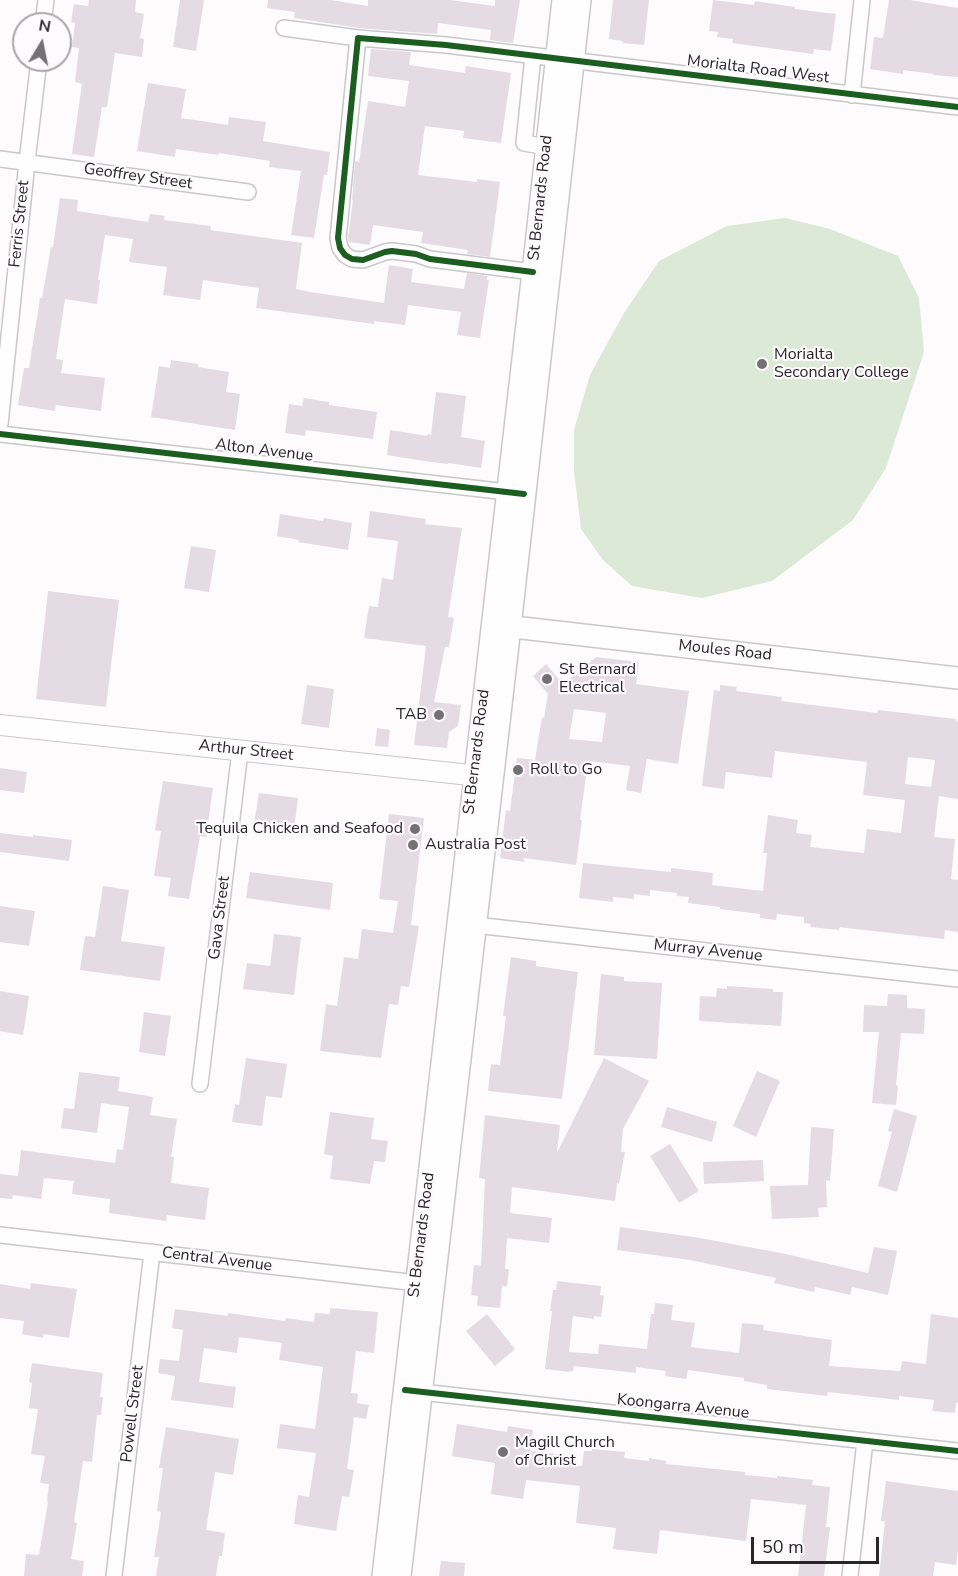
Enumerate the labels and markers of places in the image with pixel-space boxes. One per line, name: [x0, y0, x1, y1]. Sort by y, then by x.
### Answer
place label: Morialta Secondary College: [774, 345, 909, 383]
marker: Morialta Secondary College: [755, 357, 769, 371]
place label: St Bernard Electrical: [559, 660, 636, 698]
marker: St Bernard Electrical: [540, 672, 554, 686]
place label: TAB: [396, 705, 427, 725]
marker: TAB: [432, 708, 446, 722]
place label: Roll to Go: [530, 760, 602, 780]
marker: Roll to Go: [511, 763, 525, 777]
place label: Tequila Chicken and Seafood: [196, 819, 403, 839]
marker: Tequila Chicken and Seafood: [408, 822, 422, 836]
place label: Australia Post: [425, 835, 526, 855]
marker: Australia Post: [406, 838, 420, 852]
place label: Magill Church of Christ: [515, 1433, 615, 1471]
marker: Magill Church of Christ: [496, 1445, 510, 1459]

